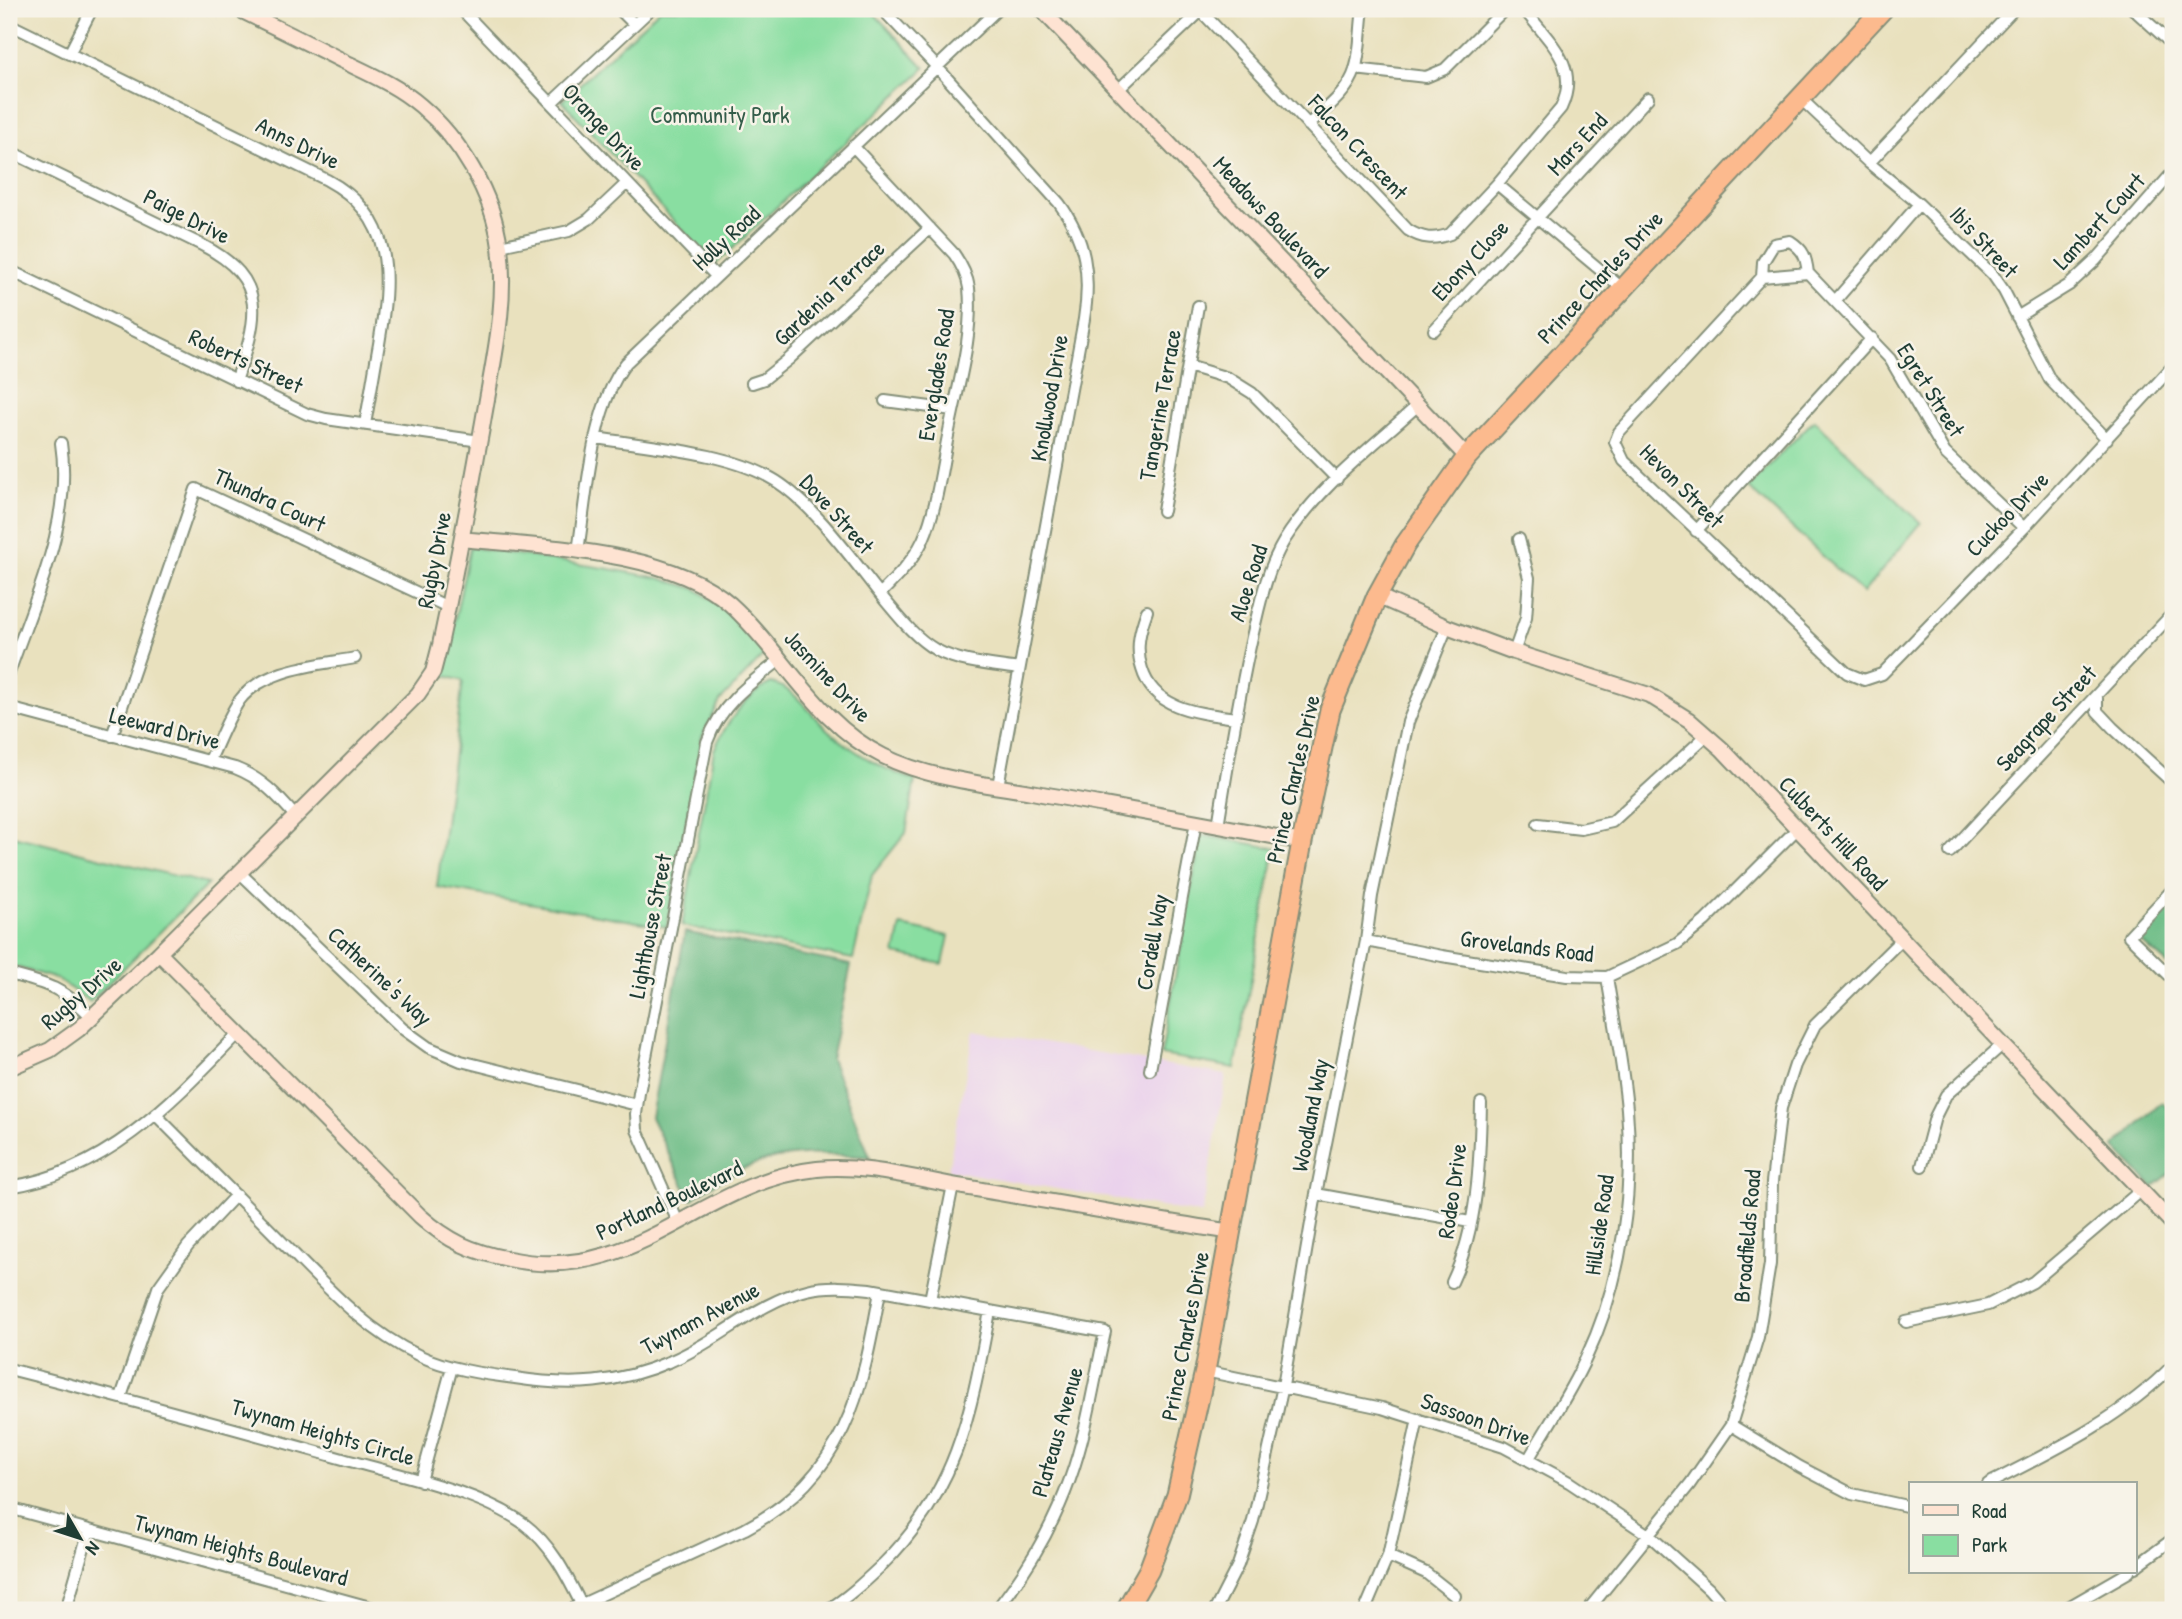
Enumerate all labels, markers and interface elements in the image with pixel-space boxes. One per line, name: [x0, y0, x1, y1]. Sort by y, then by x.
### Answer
street label: Orange Drive: [556, 76, 653, 177]
street label: Falcon Crescent: [1301, 87, 1416, 207]
park label: Community Park: [650, 99, 790, 130]
street label: Mars End: [1540, 106, 1614, 182]
street label: Anns Drive: [251, 109, 345, 176]
street label: Meadows Boulevard: [1207, 149, 1336, 284]
street label: Lambert Court: [2046, 165, 2152, 276]
street label: Paige Drive: [139, 181, 236, 251]
street label: Holly Road: [685, 198, 766, 277]
street label: Ibis Street: [1943, 199, 2026, 285]
street label: Prince Charles Drive: [1530, 203, 1670, 350]
street label: Ebony Close: [1424, 212, 1515, 307]
street label: Gardenia Terrace: [766, 233, 891, 352]
street label: Everglades Road: [910, 307, 961, 443]
street label: Roberts Street: [184, 321, 309, 401]
street label: Tangerine Terrace: [1131, 327, 1188, 483]
street label: Knollwood Drive: [1022, 332, 1075, 464]
street label: Egret Street: [1890, 337, 1973, 443]
street label: Hevon Street: [1633, 437, 1732, 535]
street label: Thundra Court: [209, 460, 332, 539]
street label: Cuckoo Drive: [1958, 464, 2055, 563]
street label: Dove Street: [793, 467, 882, 561]
street label: Rugby Drive: [409, 509, 458, 611]
street label: Aloe Road: [1221, 541, 1274, 625]
street label: Jasmine Drive: [778, 623, 879, 728]
street label: Seagrape Street: [1988, 657, 2104, 777]
street label: Prince Charles Drive: [1258, 692, 1327, 866]
street label: Leeward Drive: [107, 699, 224, 756]
street label: Culberts Hill Road: [1772, 769, 1895, 897]
street label: Lighthouse Street: [620, 850, 679, 1001]
street label: Cordell Way: [1128, 891, 1175, 992]
street label: Catherine's Way: [321, 919, 440, 1032]
street label: Grovelands Road: [1459, 922, 1595, 969]
street label: Rugby Drive: [34, 949, 128, 1036]
street label: Woodland Way: [1283, 1056, 1336, 1174]
street label: Rodeo Drive: [1429, 1141, 1474, 1240]
street label: Portland Boulevard: [590, 1152, 747, 1247]
street label: Broadfields Road: [1725, 1168, 1768, 1304]
street label: Hillside Road: [1576, 1173, 1621, 1277]
street label: Prince Charles Drive: [1153, 1249, 1216, 1423]
street label: Twynam Avenue: [635, 1273, 764, 1362]
street label: Plateaus Avenue: [1023, 1363, 1090, 1501]
street label: Sassoon Drive: [1417, 1384, 1535, 1453]
street label: Twynam Heights Circle: [228, 1391, 418, 1473]
legend: [1909, 1482, 2136, 1574]
text: Road: [1972, 1496, 2006, 1525]
north arrow: [46, 1504, 116, 1574]
street label: Twynam Heights Boulevard: [131, 1506, 351, 1593]
text: Park: [1972, 1530, 2007, 1559]
text: N: [80, 1537, 106, 1561]

